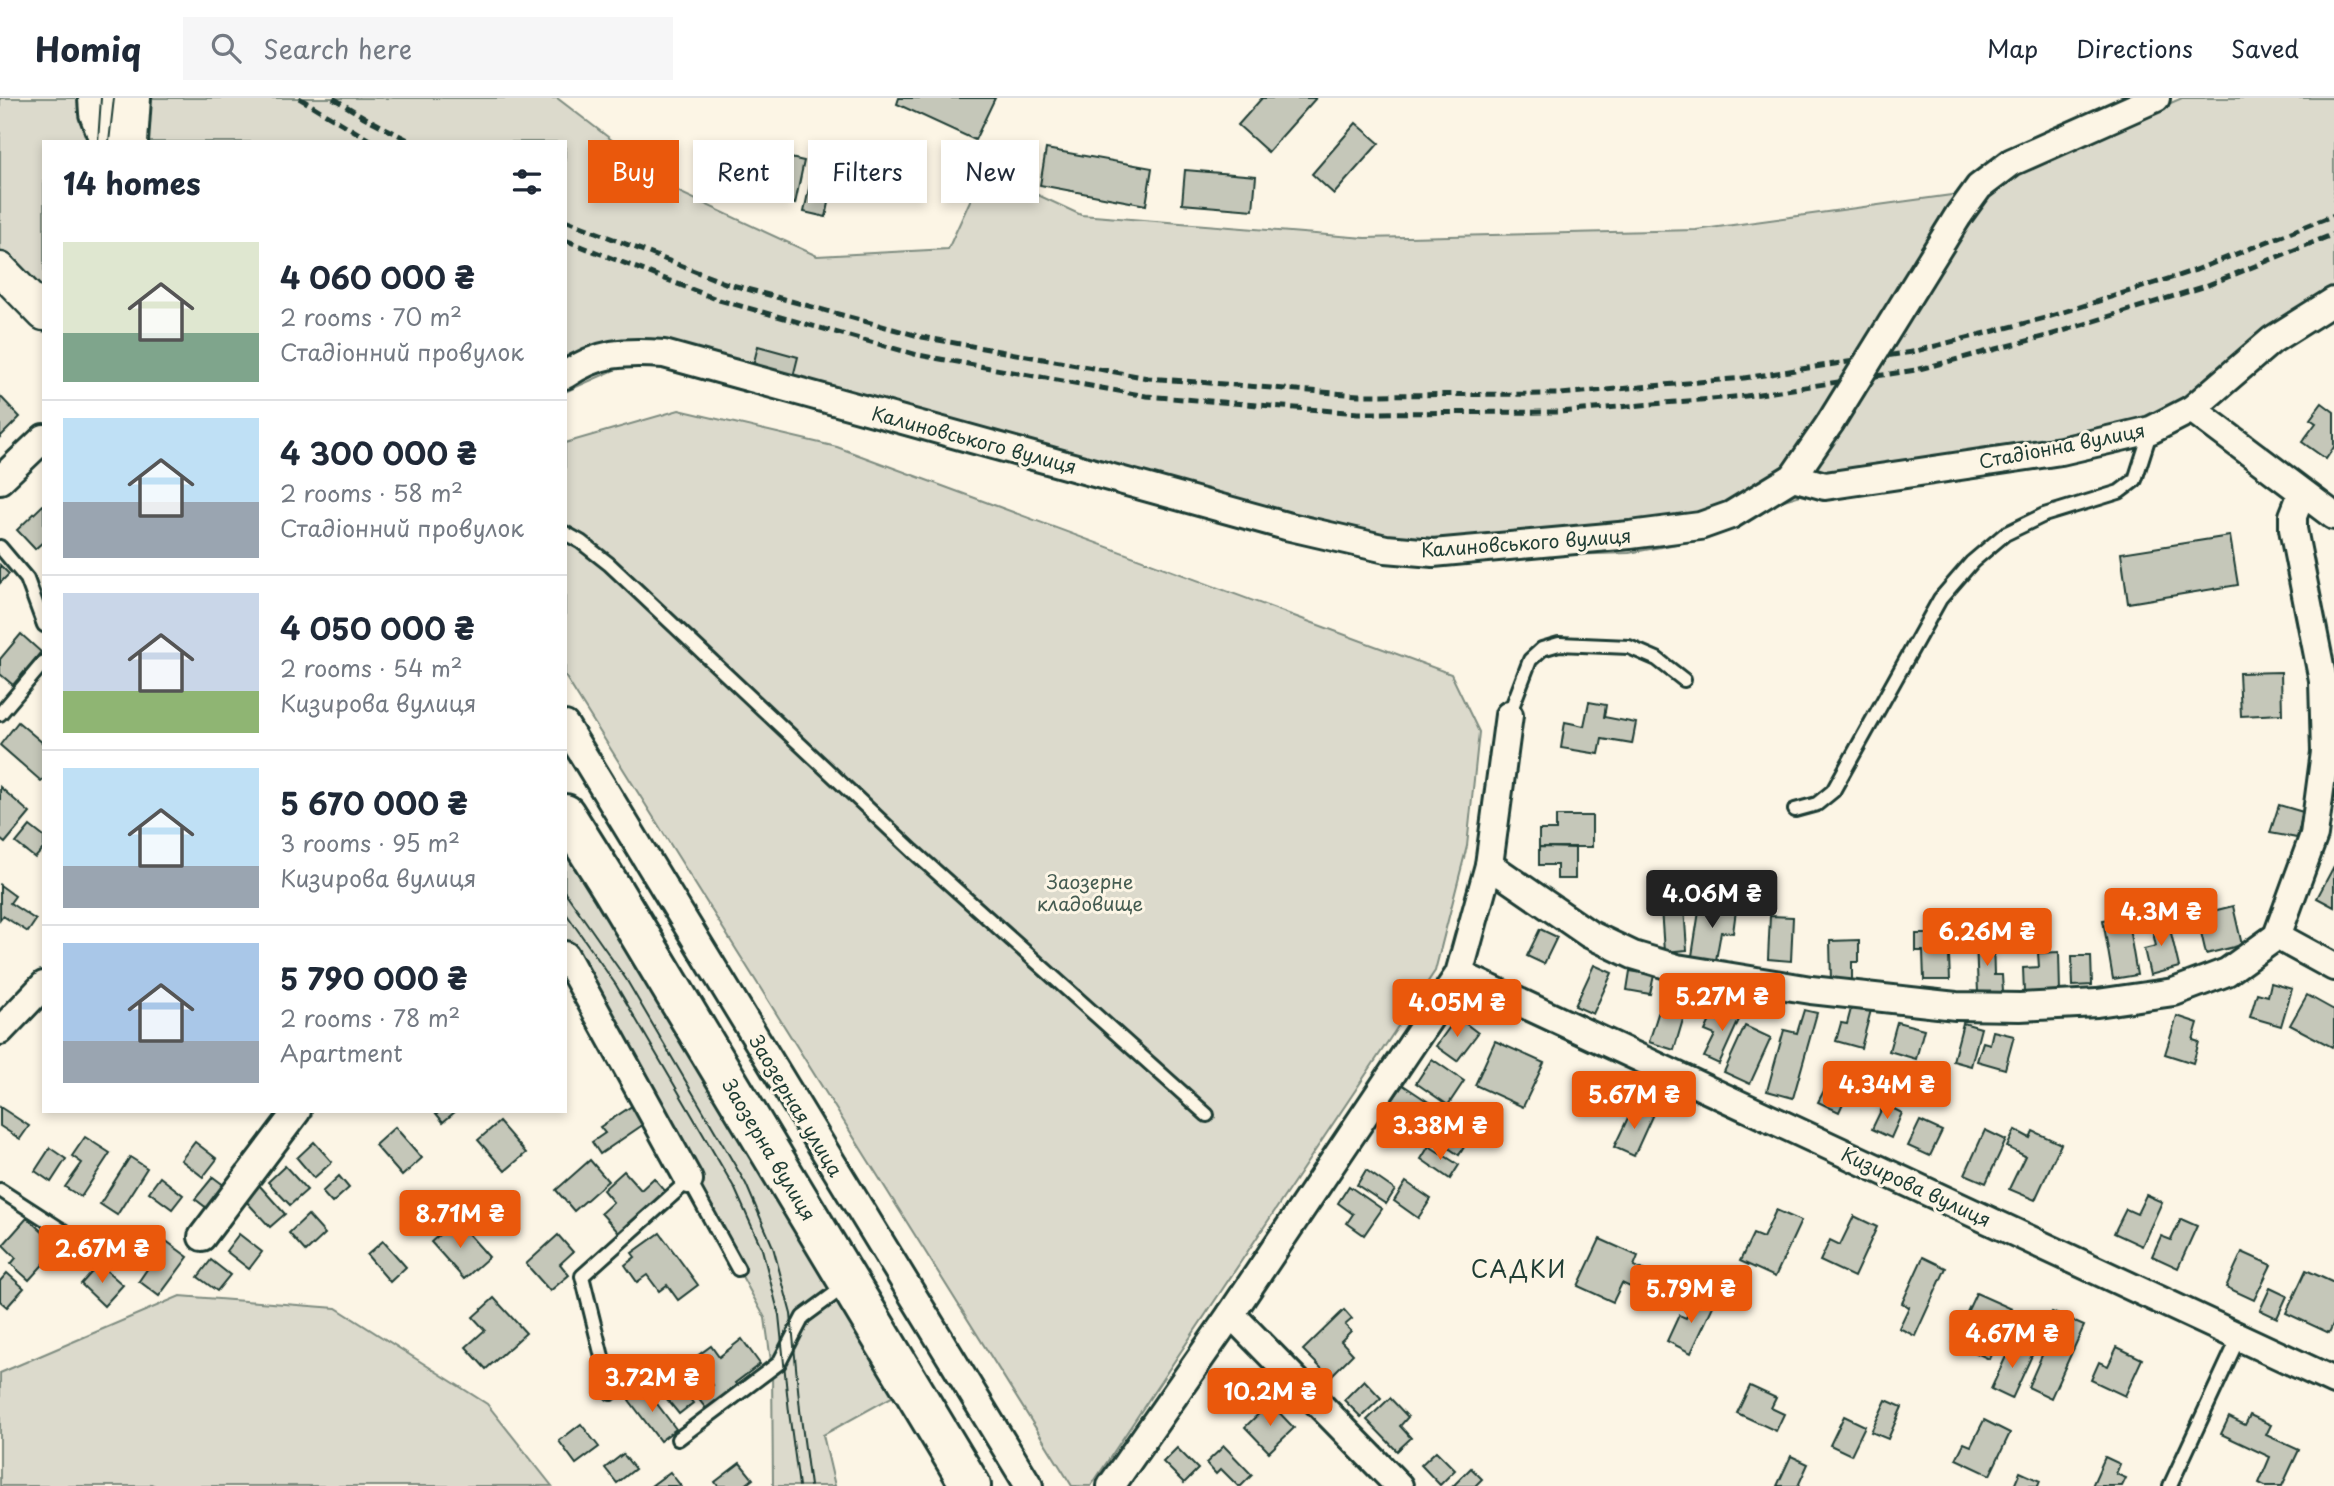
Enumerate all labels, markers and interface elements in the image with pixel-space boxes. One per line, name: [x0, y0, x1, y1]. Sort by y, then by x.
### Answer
search box: [183, 17, 673, 80]
text: Homiq: [35, 23, 141, 73]
icon: search: [207, 29, 245, 67]
text: Search here: [263, 29, 412, 68]
text: Map: [1987, 30, 2038, 66]
text: Directions: [2076, 30, 2193, 66]
text: Saved: [2231, 30, 2299, 66]
chip: Buy: [588, 140, 679, 203]
chip: Rent: [693, 140, 794, 203]
chip: Filters: [808, 140, 927, 203]
chip: New: [941, 140, 1039, 203]
text: 14 homes: [63, 160, 201, 205]
icon: filters: [508, 163, 546, 201]
text: 4 060 000 ₴: [280, 254, 475, 299]
icon: home: [119, 270, 203, 354]
text: 2 rooms · 70 m²: [280, 299, 462, 334]
text: Стадіонний провулок: [280, 334, 524, 369]
street label: Калиновського вулиця: [869, 398, 1080, 480]
street label: Стадіонна вулиця: [1976, 415, 2147, 475]
text: 4 300 000 ₴: [280, 430, 477, 475]
icon: home: [119, 446, 203, 530]
text: 2 rooms · 58 m²: [280, 475, 463, 510]
text: Стадіонний провулок: [280, 510, 524, 545]
street label: Калиновського вулиця: [1420, 521, 1632, 563]
text: 4 050 000 ₴: [280, 605, 475, 650]
icon: home: [119, 621, 203, 705]
text: 2 rooms · 54 m²: [280, 650, 463, 685]
text: Кизирова вулиця: [280, 685, 476, 720]
text: 5 670 000 ₴: [280, 780, 468, 825]
icon: home: [119, 796, 203, 880]
text: 3 rooms · 95 m²: [280, 825, 460, 860]
text: Кизирова вулиця: [280, 860, 476, 895]
park label: Заозерне кладовище: [1037, 867, 1143, 917]
pin: 4.06M ₴: [1647, 870, 1777, 930]
text: 4.06M ₴: [1662, 875, 1762, 910]
pin: 4.3M ₴: [2104, 888, 2218, 948]
text: 4.3M ₴: [2120, 893, 2202, 928]
pin: 6.26M ₴: [1922, 908, 2052, 968]
text: 6.26M ₴: [1939, 913, 2035, 948]
text: 5 790 000 ₴: [280, 955, 468, 1000]
icon: home: [119, 971, 203, 1055]
pin: 5.27M ₴: [1657, 974, 1787, 1033]
text: 5.27M ₴: [1675, 978, 1769, 1013]
pin: 4.05M ₴: [1392, 979, 1522, 1039]
text: 4.05M ₴: [1409, 984, 1506, 1019]
text: 2 rooms · 78 m²: [280, 1000, 460, 1035]
street label: Заозерная улица: [743, 1029, 850, 1182]
text: Apartment: [280, 1035, 403, 1070]
pin: 4.34M ₴: [1822, 1062, 1952, 1121]
text: 4.34M ₴: [1839, 1066, 1935, 1101]
pin: 5.67M ₴: [1569, 1072, 1699, 1131]
street label: Заозерна вулиця: [716, 1073, 823, 1226]
text: 5.67M ₴: [1588, 1076, 1680, 1111]
pin: 3.38M ₴: [1375, 1102, 1505, 1162]
text: 3.38M ₴: [1392, 1107, 1488, 1142]
street label: Кизирова вулиця: [1837, 1139, 1996, 1233]
pin: 8.71M ₴: [395, 1190, 525, 1250]
text: 8.71M ₴: [416, 1195, 504, 1230]
pin: 2.67M ₴: [37, 1226, 167, 1285]
text: 2.67M ₴: [55, 1230, 149, 1265]
district label: САДКИ: [1471, 1251, 1567, 1286]
pin: 5.79M ₴: [1626, 1266, 1756, 1325]
text: 5.79M ₴: [1646, 1270, 1736, 1305]
pin: 4.67M ₴: [1947, 1310, 2077, 1370]
text: 4.67M ₴: [1965, 1315, 2059, 1350]
pin: 3.72M ₴: [587, 1354, 717, 1414]
text: 3.72M ₴: [605, 1359, 699, 1394]
pin: 10.2M ₴: [1205, 1368, 1335, 1428]
text: 10.2M ₴: [1224, 1373, 1316, 1408]

